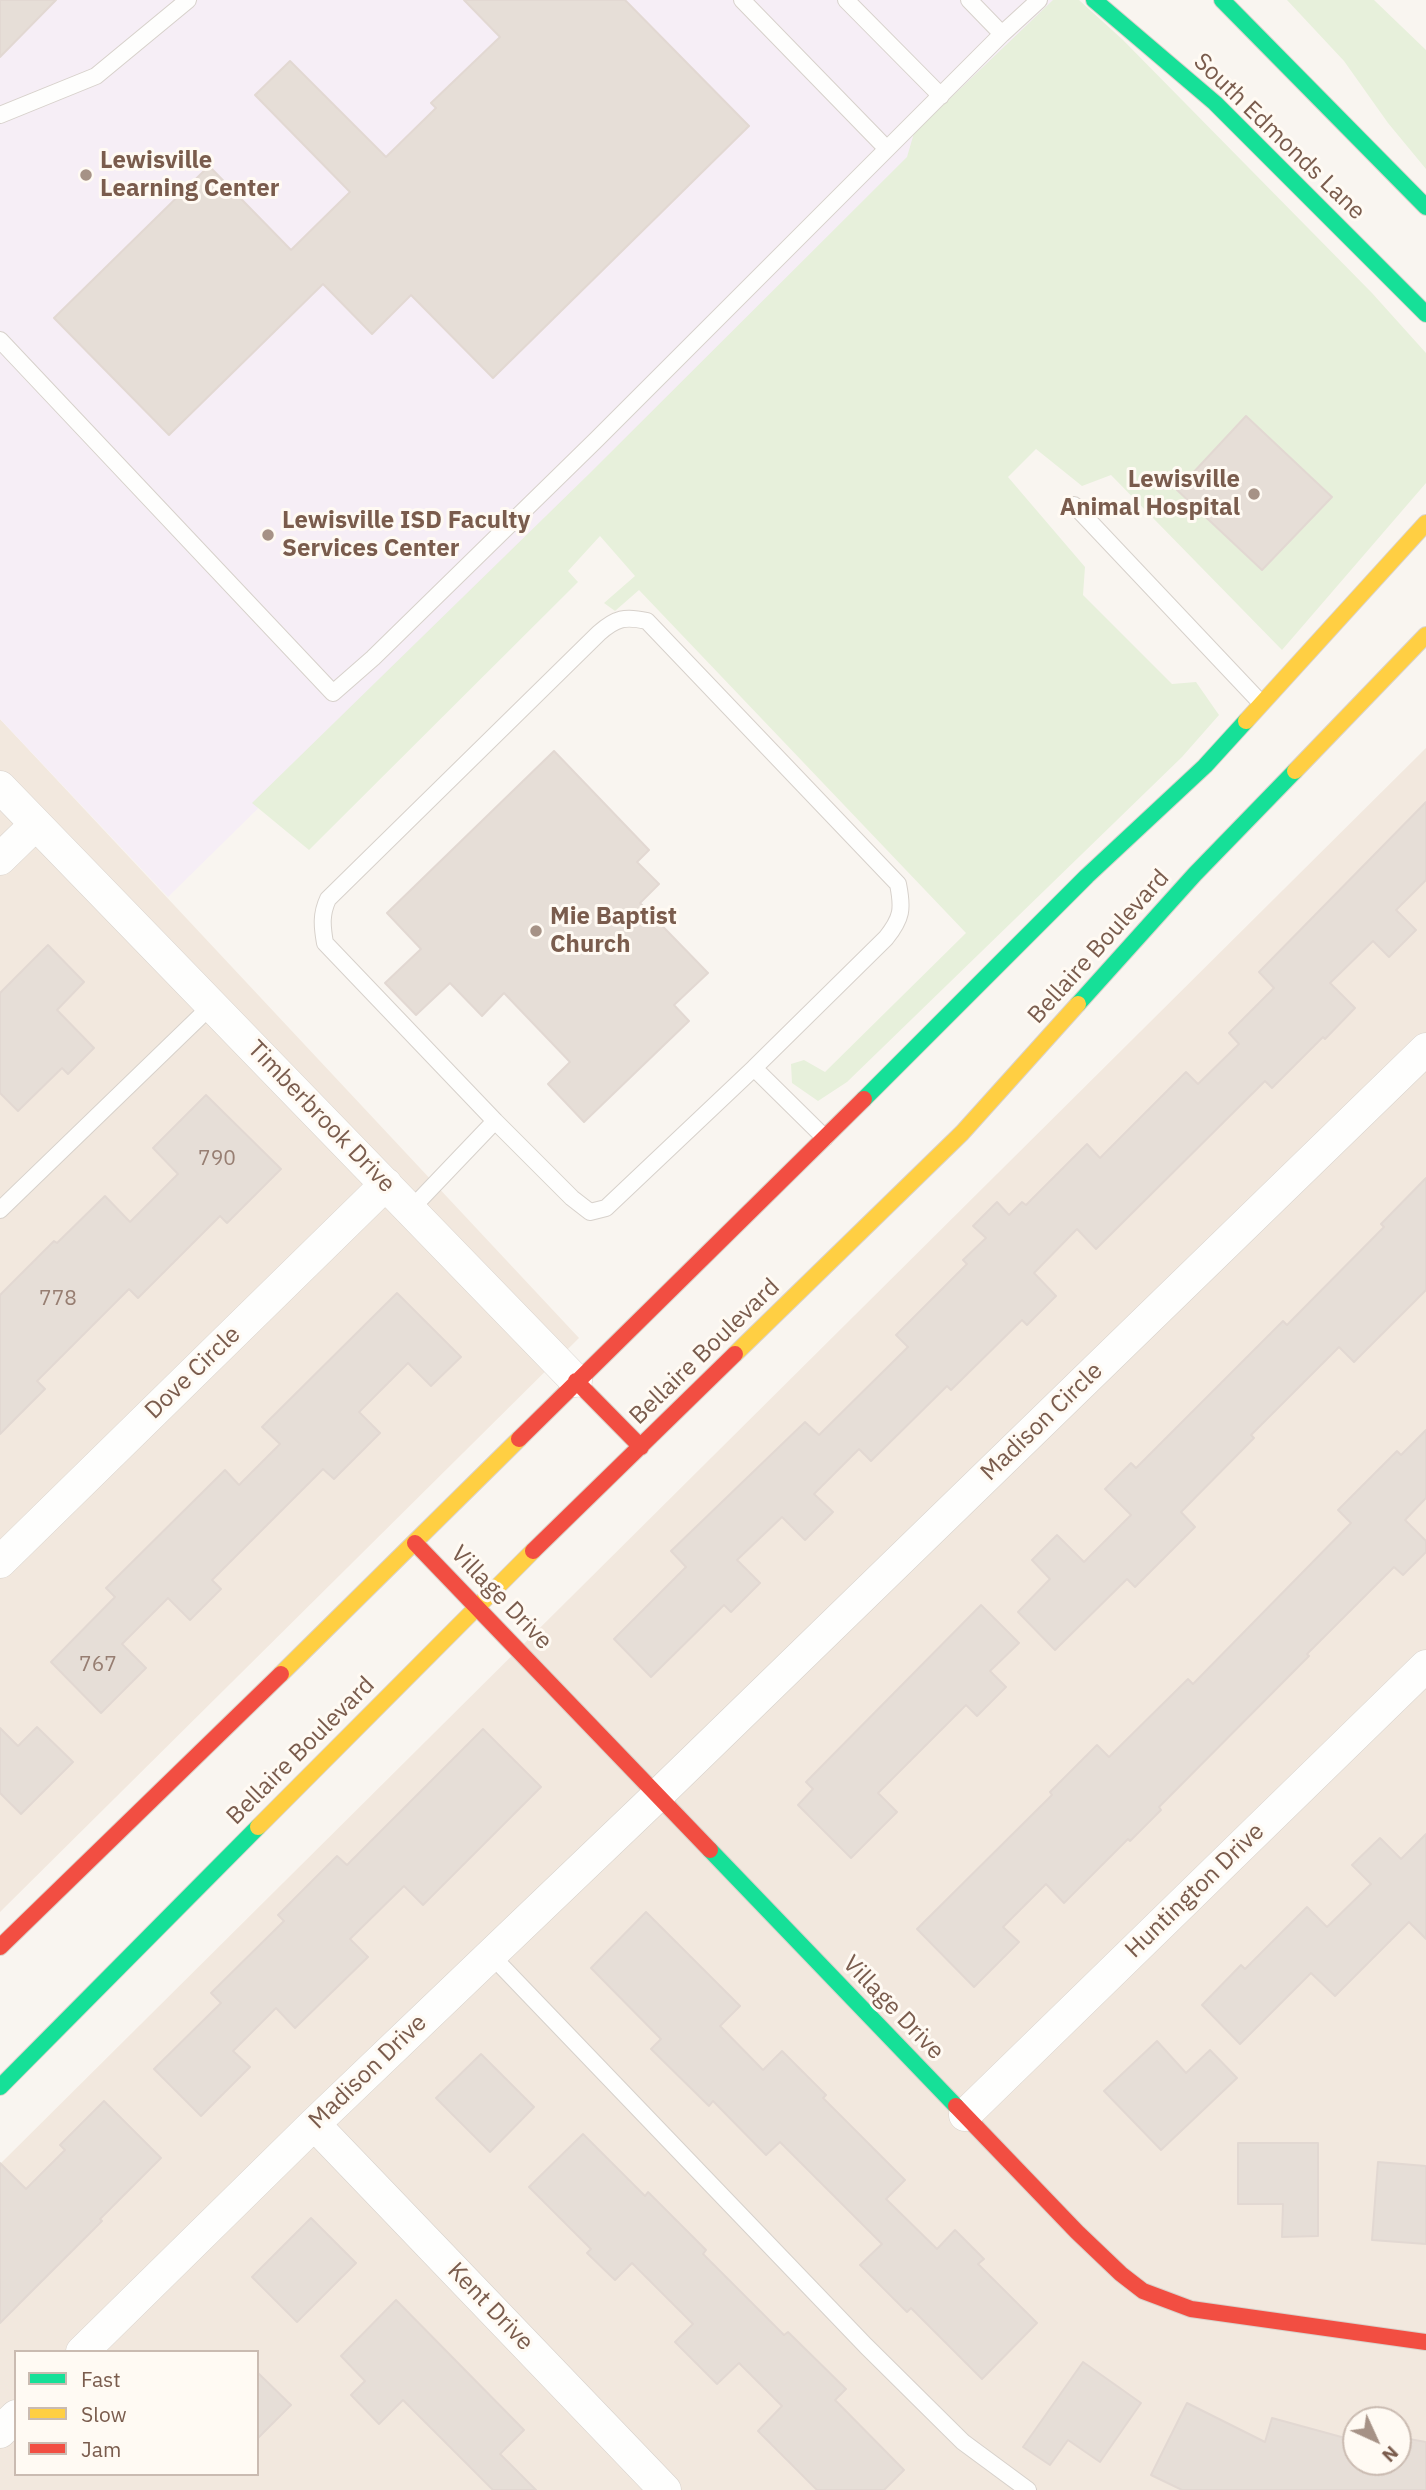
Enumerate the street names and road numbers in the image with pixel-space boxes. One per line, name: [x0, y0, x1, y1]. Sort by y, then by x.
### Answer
street label: South Edmonds Lane: [1187, 48, 1371, 226]
street label: Bellaire Boulevard: [1022, 864, 1176, 1030]
street label: Timberbrook Drive: [241, 1035, 401, 1199]
street label: Bellaire Boulevard: [624, 1273, 786, 1431]
street label: Dove Circle: [139, 1321, 247, 1425]
street label: Madison Circle: [975, 1357, 1109, 1487]
street label: Village Drive: [444, 1540, 558, 1656]
street label: Bellaire Boulevard: [221, 1671, 381, 1831]
street label: Huntington Drive: [1120, 1818, 1270, 1964]
street label: Village Drive: [836, 1950, 950, 2066]
street label: Madison Drive: [303, 2009, 433, 2135]
street label: Kent Drive: [441, 2257, 539, 2357]

